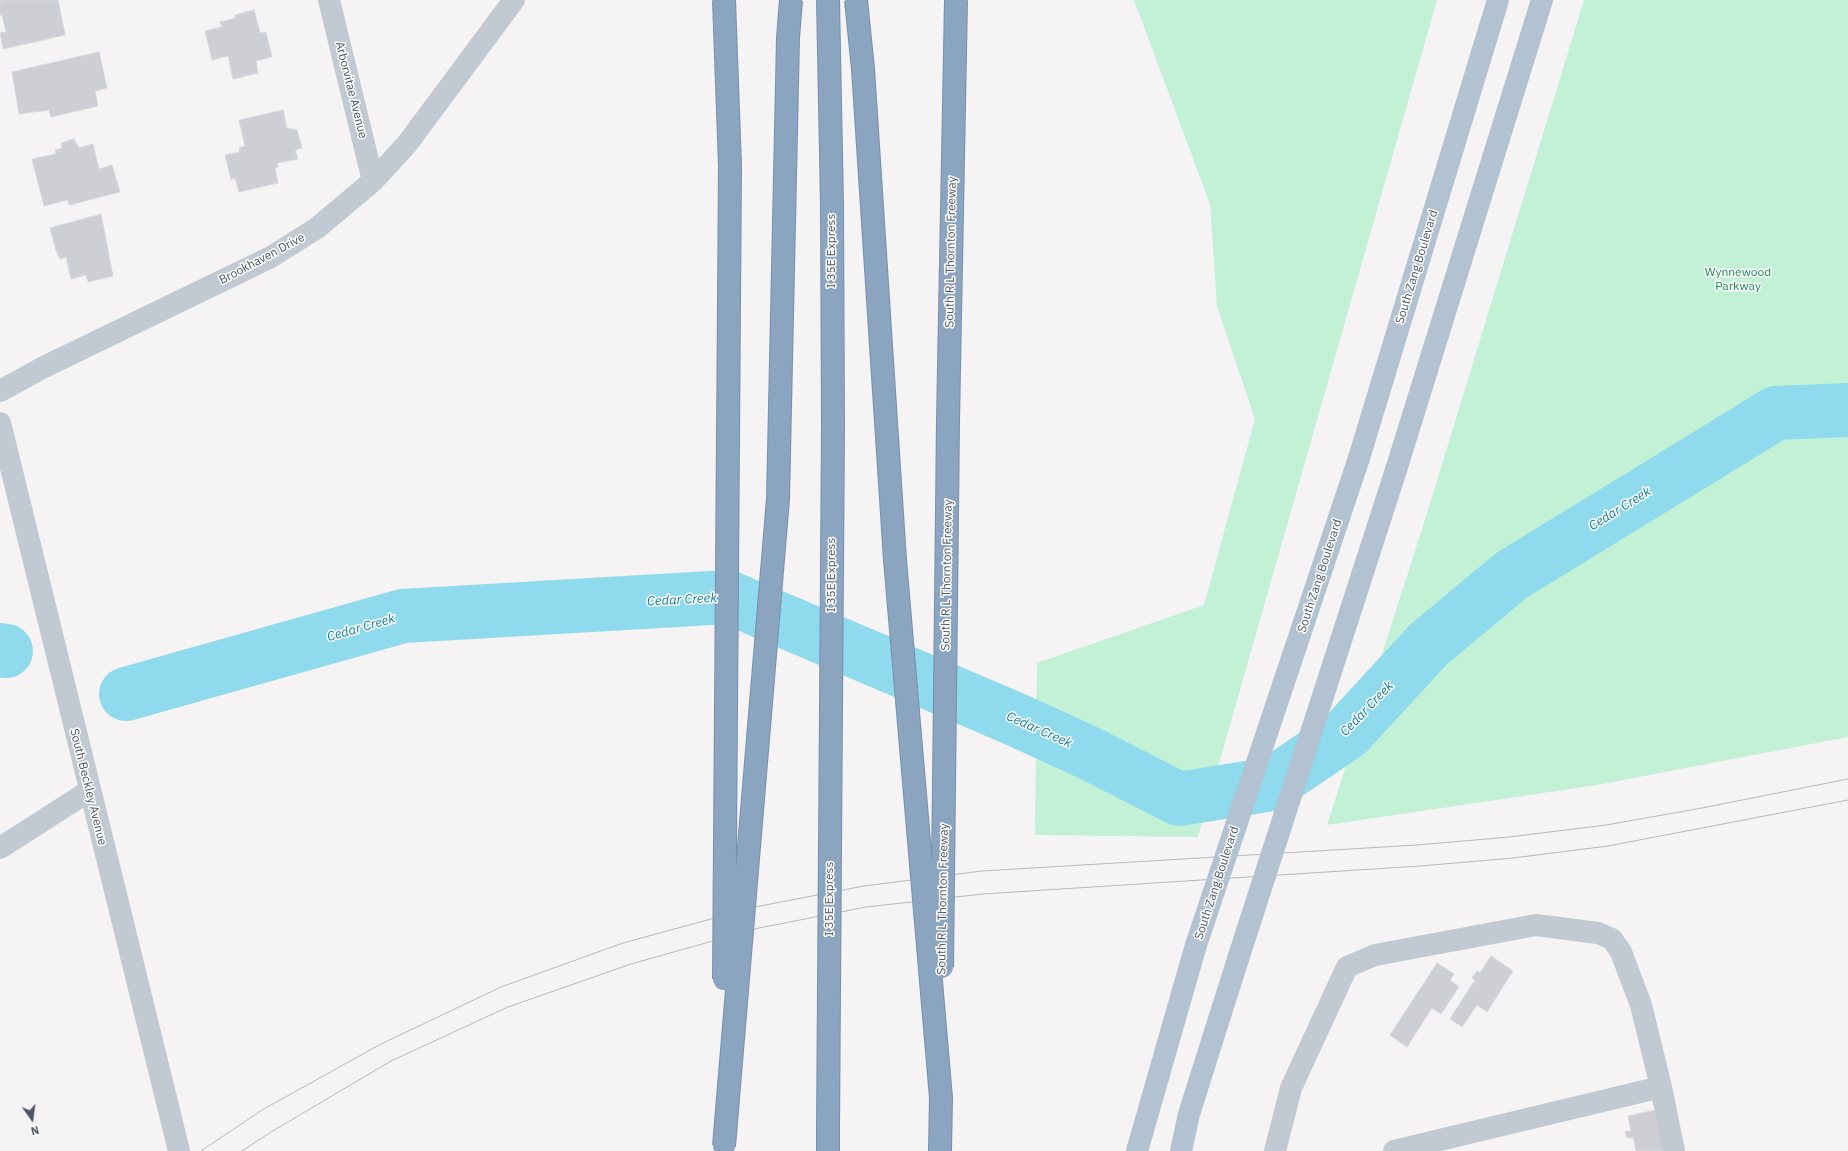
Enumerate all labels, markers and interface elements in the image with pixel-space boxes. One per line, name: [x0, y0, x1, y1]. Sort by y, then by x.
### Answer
street label: Arborvitae Avenue: [332, 40, 370, 140]
street label: South R L Thornton Freeway: [942, 176, 960, 328]
street label: South Zang Boulevard: [1393, 208, 1441, 326]
street label: I 35E Express: [825, 214, 839, 288]
street label: Brookhaven Drive: [217, 230, 307, 288]
park label: Wynnewood Parkway: [1705, 266, 1771, 294]
water label: Cedar Creek: [1586, 484, 1654, 534]
street label: South R L Thornton Freeway: [938, 499, 956, 651]
street label: South Zang Boulevard: [1295, 517, 1345, 635]
street label: I 35E Express: [825, 538, 839, 612]
water label: Cedar Creek: [647, 590, 717, 610]
water label: Cedar Creek: [325, 611, 397, 645]
water label: Cedar Creek: [1337, 678, 1397, 740]
water label: Cedar Creek: [1004, 709, 1074, 751]
street label: South Beckley Avenue: [67, 727, 109, 847]
street label: South R L Thornton Freeway: [934, 823, 952, 975]
street label: South Zang Boulevard: [1192, 824, 1242, 942]
street label: I 35E Express: [823, 862, 837, 936]
north arrow: [12, 1099, 52, 1139]
text: N: [29, 1123, 40, 1138]

